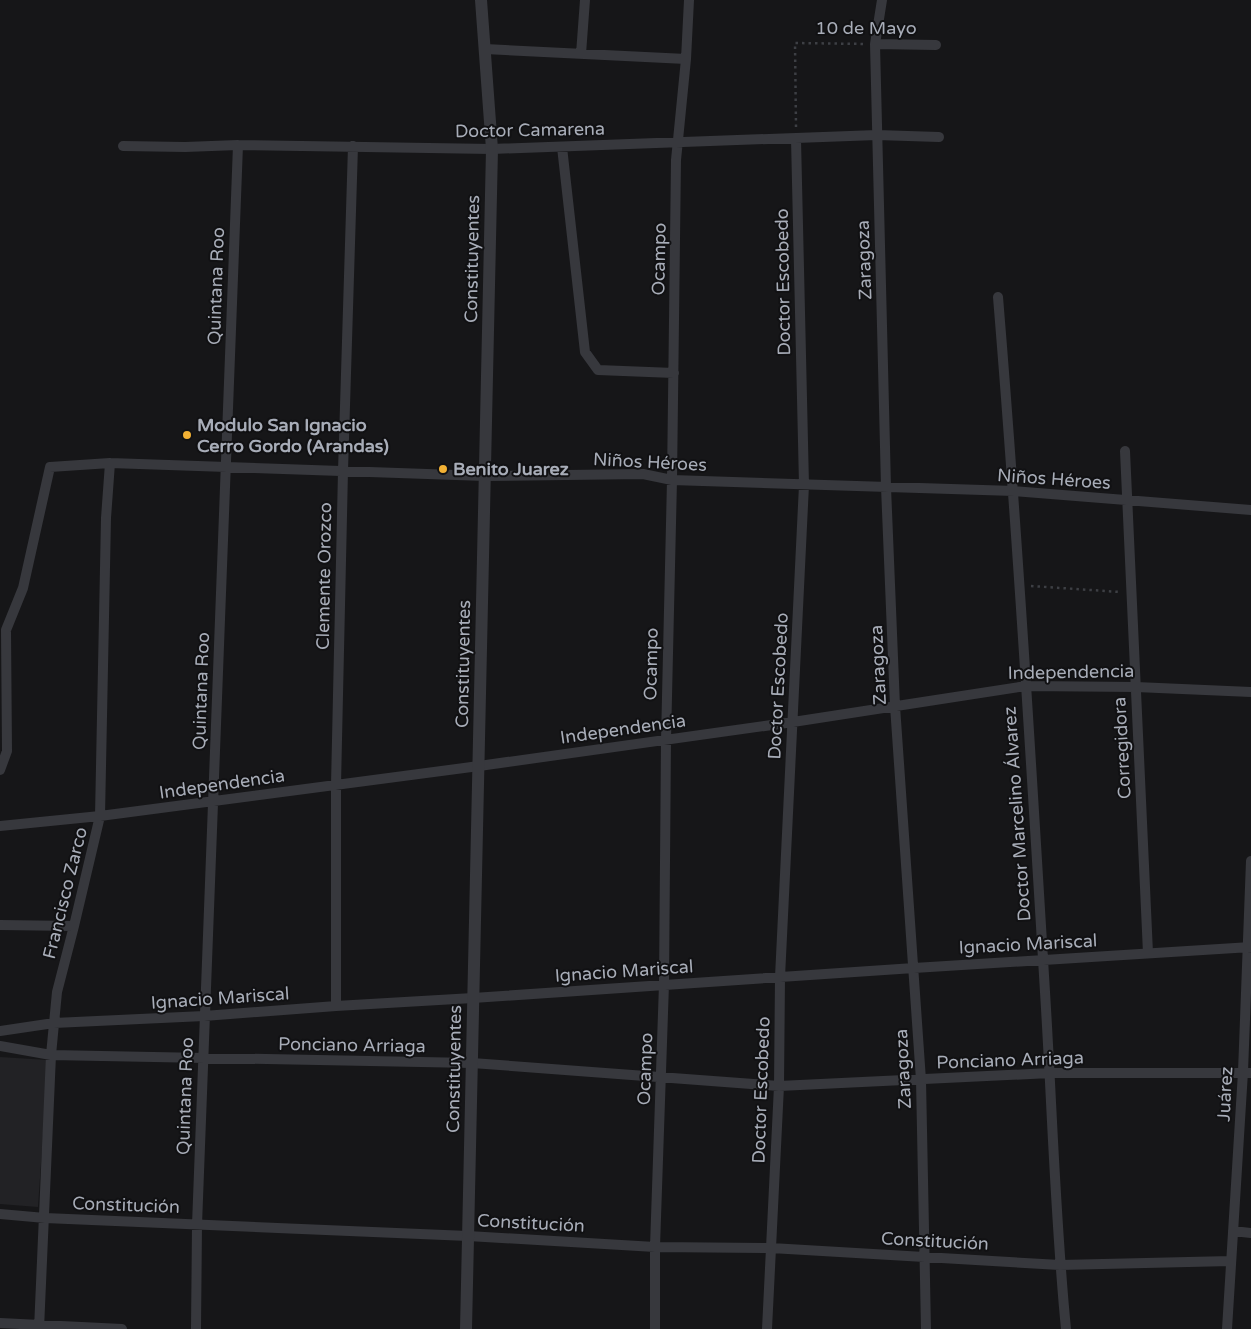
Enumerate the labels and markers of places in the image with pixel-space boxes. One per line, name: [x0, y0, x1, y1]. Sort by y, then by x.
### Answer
place label: Modulo San Ignacio Cerro Gordo (Arandas): [197, 414, 389, 457]
marker: Modulo San Ignacio Cerro Gordo (Arandas): [181, 429, 193, 441]
place label: Benito Juarez: [453, 458, 569, 480]
marker: Benito Juarez: [437, 463, 449, 475]

